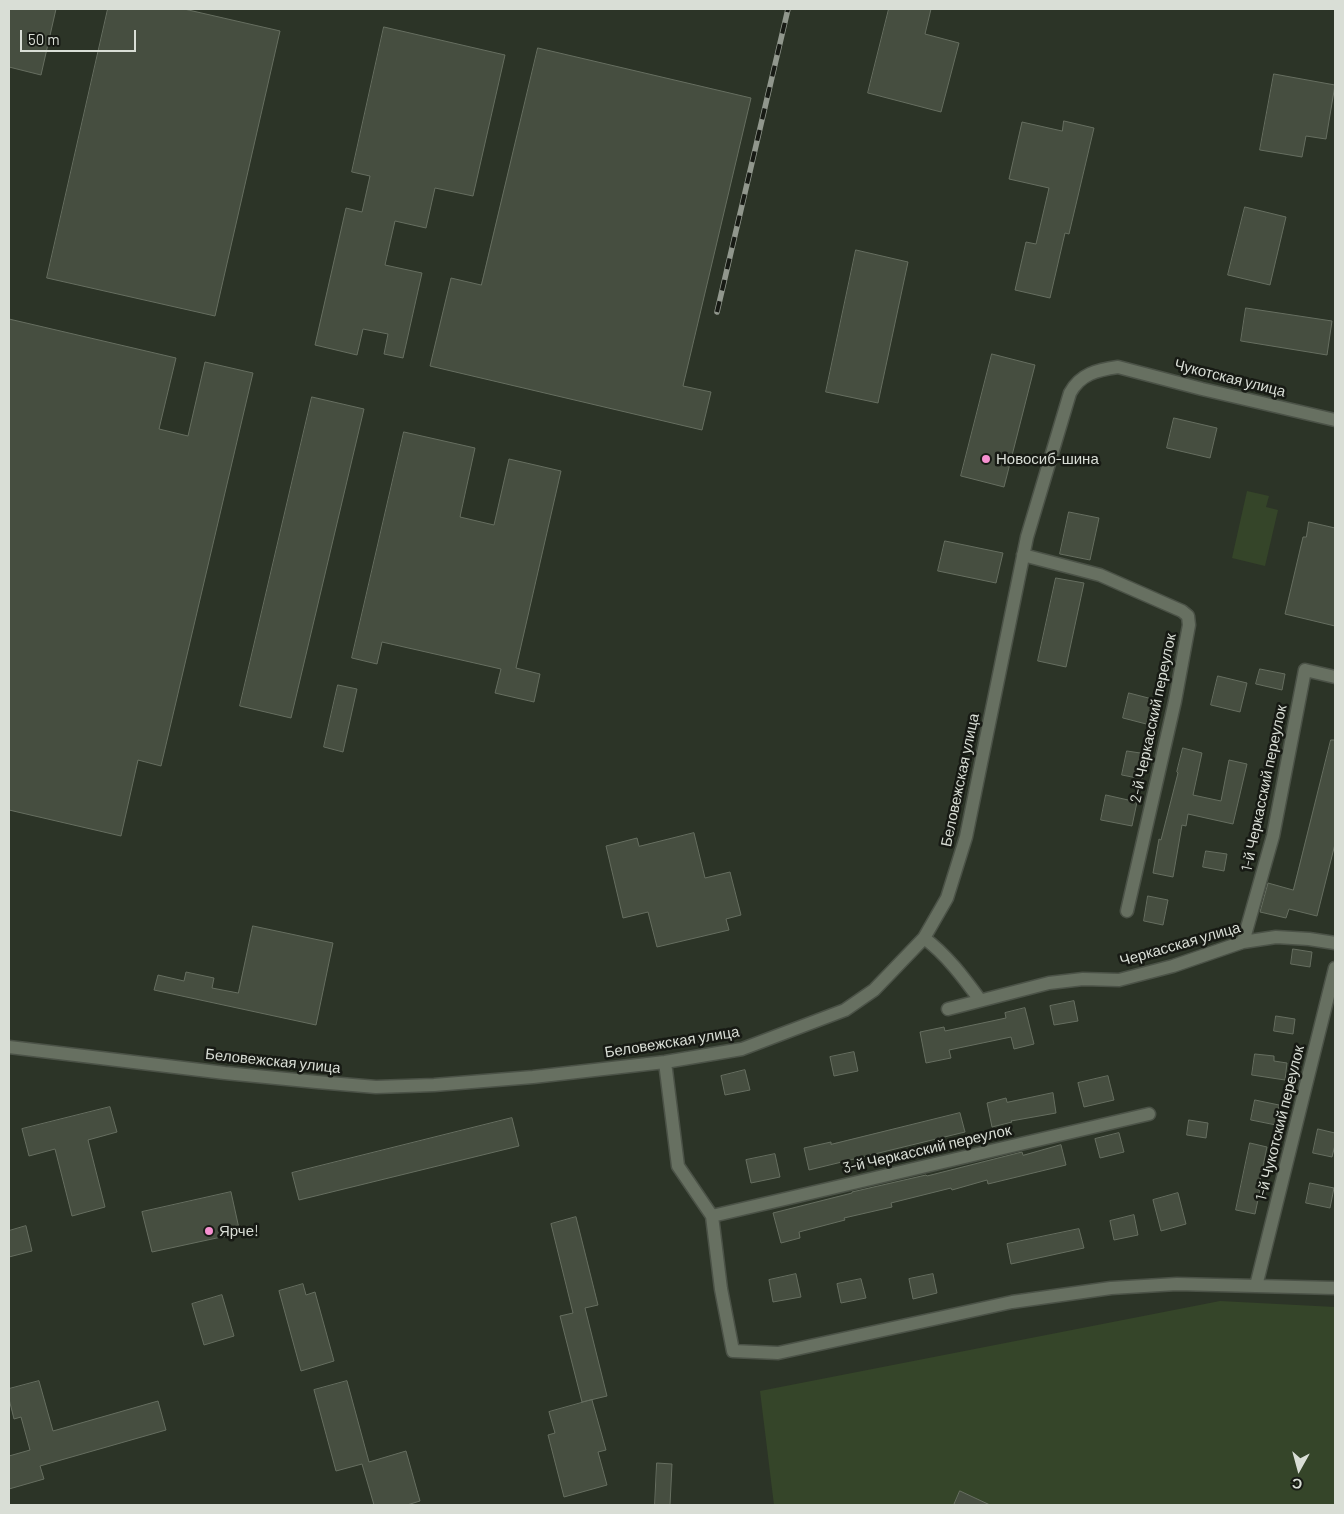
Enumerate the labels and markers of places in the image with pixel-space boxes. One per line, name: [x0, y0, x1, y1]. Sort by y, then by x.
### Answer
place label: Новосиб-шина: [996, 450, 1099, 468]
marker: Новосиб-шина: [980, 453, 992, 465]
place label: Ярче!: [219, 1222, 259, 1240]
marker: Ярче!: [203, 1225, 215, 1237]

